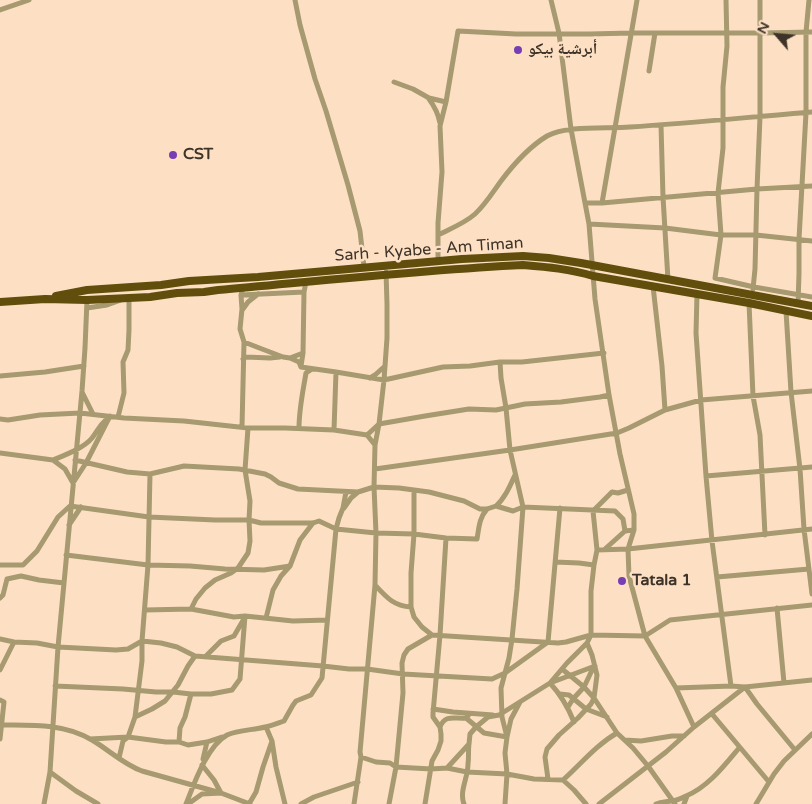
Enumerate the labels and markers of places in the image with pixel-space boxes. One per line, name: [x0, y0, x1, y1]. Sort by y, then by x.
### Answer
place label: أبرشية بيكو: [528, 40, 597, 60]
marker: أبرشية بيكو: [512, 44, 524, 56]
place label: CST: [183, 145, 213, 165]
marker: CST: [167, 149, 179, 161]
place label: Tatala 1: [632, 571, 692, 591]
marker: Tatala 1: [616, 575, 628, 587]

